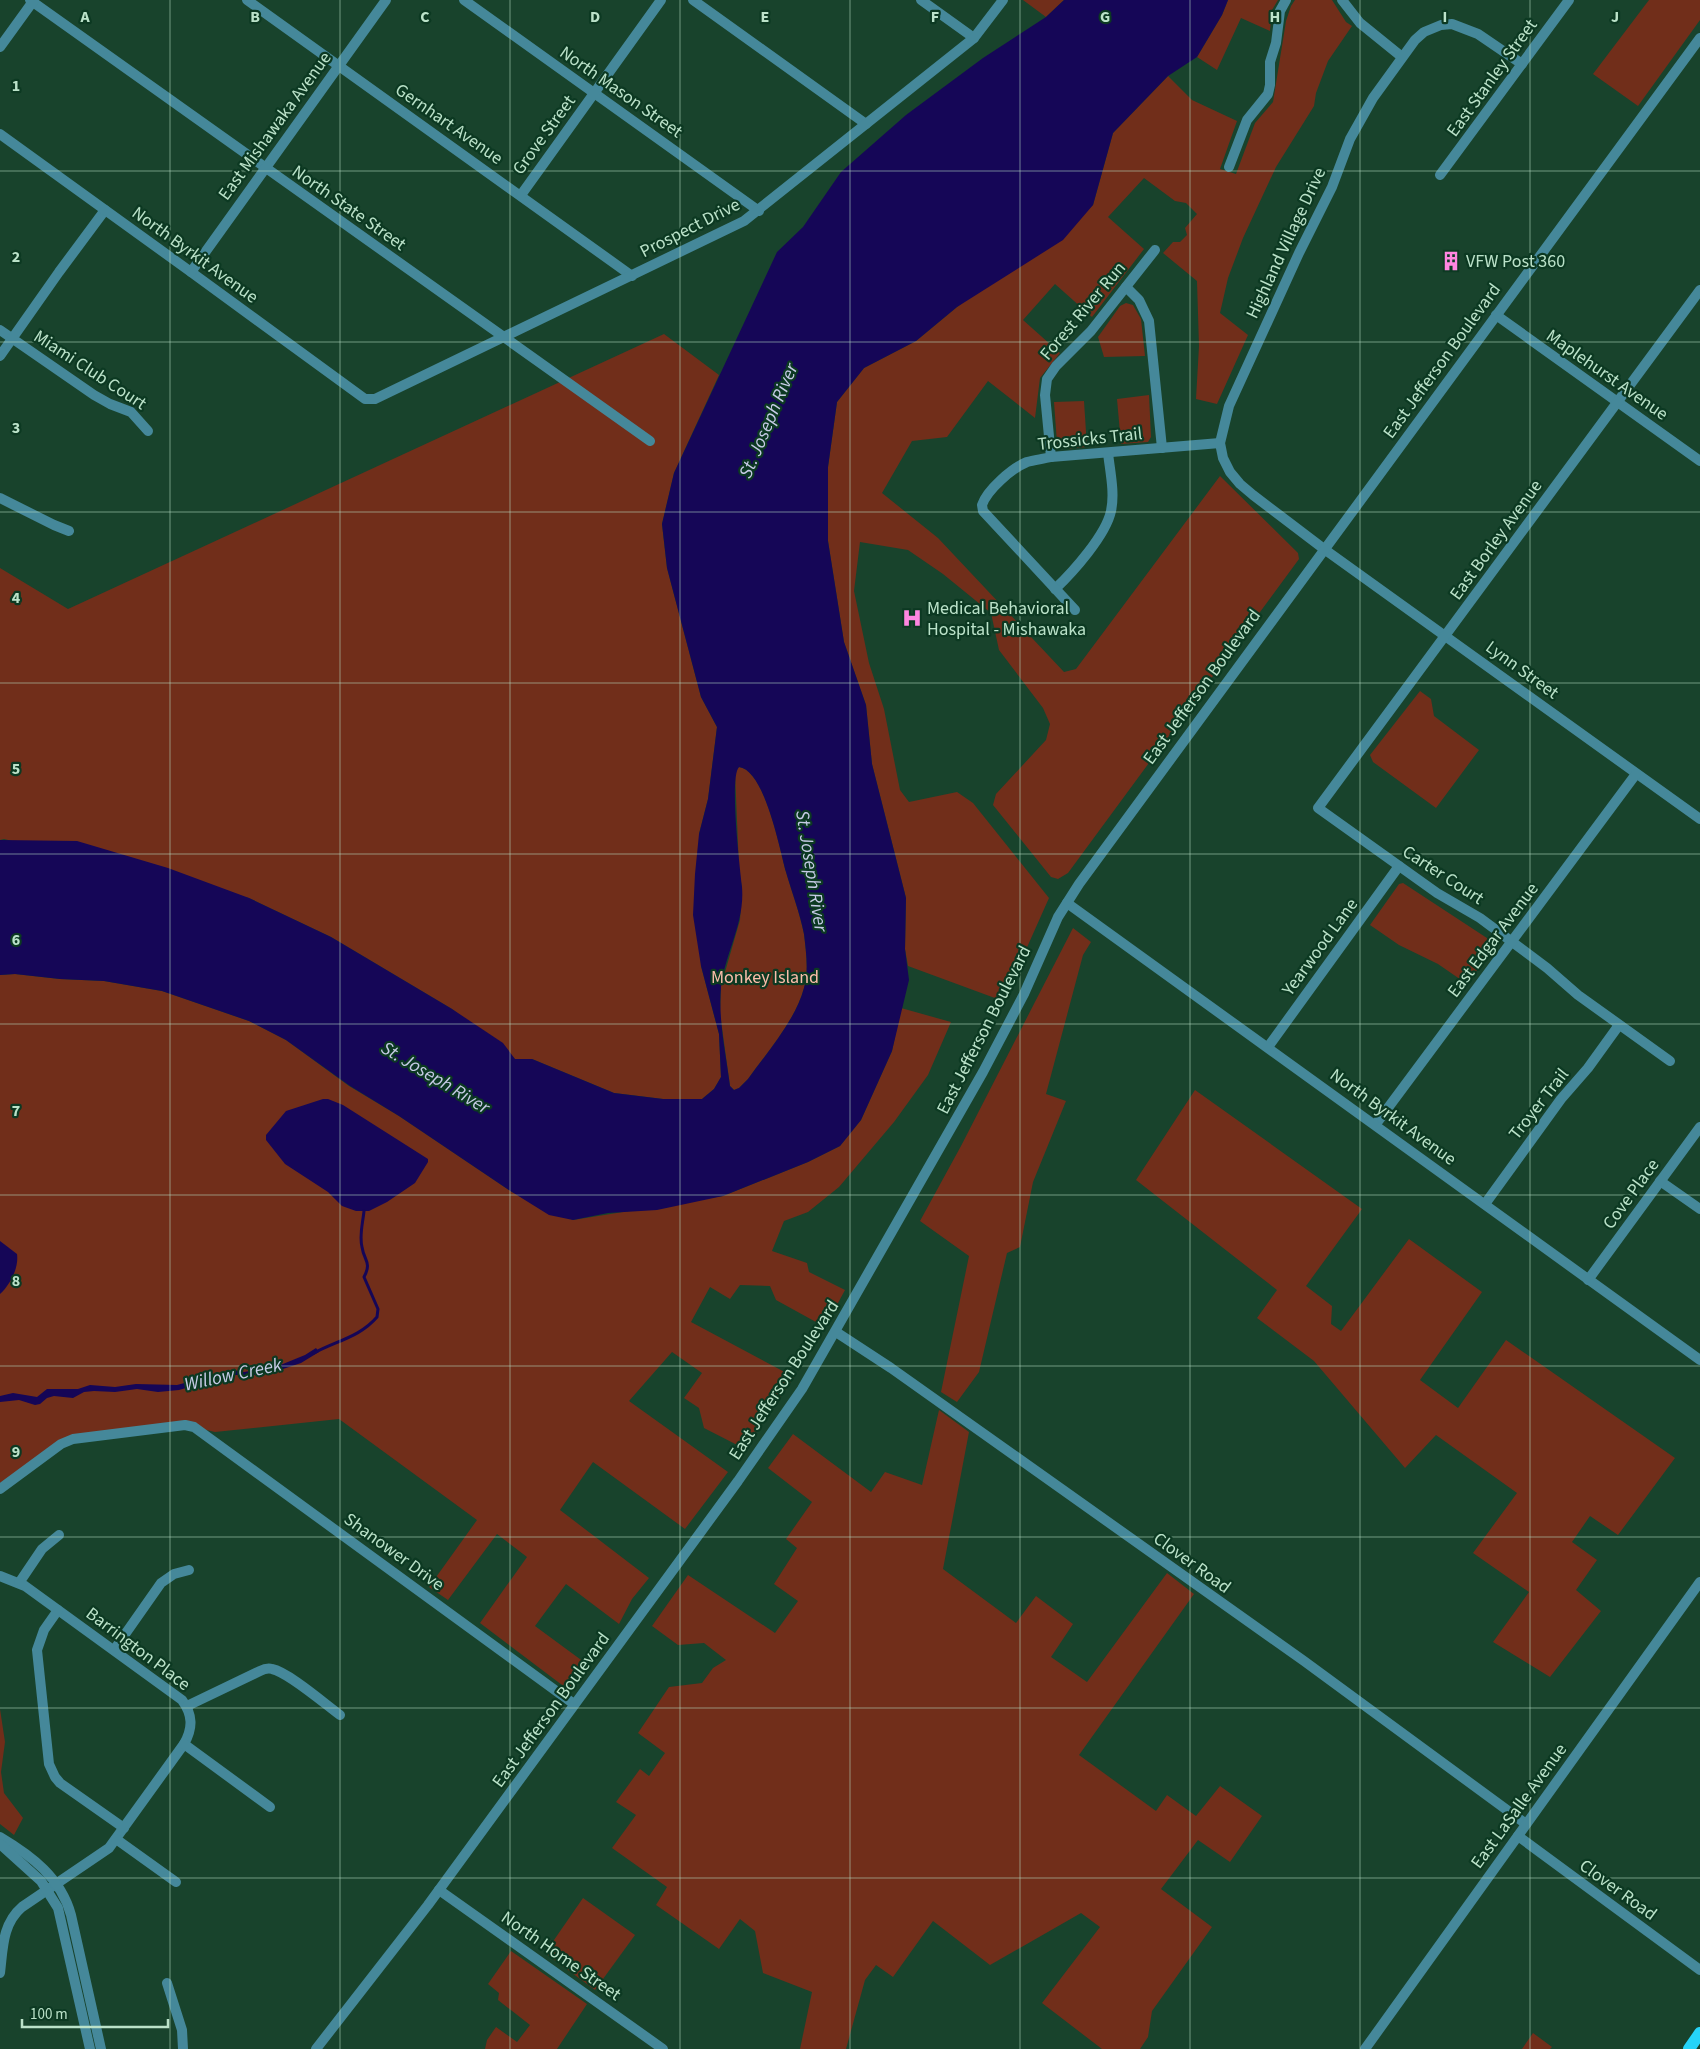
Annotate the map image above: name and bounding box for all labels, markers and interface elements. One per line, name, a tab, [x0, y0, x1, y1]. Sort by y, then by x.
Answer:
text: A	[79, 6, 90, 28]
text: B	[250, 6, 260, 28]
text: C	[420, 6, 430, 28]
text: D	[590, 6, 600, 28]
text: E	[761, 6, 769, 28]
text: F	[931, 6, 939, 28]
text: G	[1100, 6, 1110, 28]
text: H	[1270, 6, 1280, 28]
text: I	[1443, 6, 1447, 28]
text: J	[1611, 6, 1619, 28]
street label: East Stanley Street	[1441, 14, 1543, 142]
street label: North Mason Street	[554, 40, 688, 144]
street label: East Mishawaka Avenue	[213, 47, 337, 205]
text: 1	[12, 75, 20, 97]
street label: Gernhart Avenue	[390, 78, 508, 171]
street label: Grove Street	[507, 90, 581, 180]
street label: North State Street	[287, 159, 411, 257]
street label: Highland Village Drive	[1240, 163, 1332, 323]
street label: Prospect Drive	[636, 192, 744, 264]
street label: North Byrkit Avenue	[127, 201, 263, 309]
text: 2	[12, 246, 20, 268]
place label: VFW Post 360	[1466, 249, 1565, 274]
building icon: VFW Post 360	[1440, 250, 1462, 272]
street label: Forest River Run	[1034, 256, 1132, 366]
street label: East Jefferson Boulevard	[1377, 278, 1507, 444]
street label: Miami Club Court	[29, 324, 151, 416]
street label: Maplehurst Avenue	[1541, 324, 1673, 427]
water label: St. Joseph River	[733, 358, 806, 483]
text: 3	[12, 417, 20, 439]
street label: Trossicks Trail	[1036, 421, 1144, 457]
street label: East Borley Avenue	[1444, 475, 1548, 605]
text: 4	[12, 587, 21, 609]
place label: Medical Behavioral Hospital - Mishawaka	[927, 596, 1086, 642]
street label: East Jefferson Boulevard	[1137, 604, 1267, 770]
hospital icon: Medical Behavioral Hospital - Mishawaka	[901, 607, 923, 629]
street label: Lynn Street	[1480, 635, 1564, 705]
text: 5	[12, 758, 20, 780]
water label: St. Joseph River	[788, 808, 834, 935]
street label: Carter Court	[1397, 839, 1489, 911]
street label: East Edgar Avenue	[1442, 877, 1545, 1003]
street label: Yearwood Lane	[1276, 893, 1364, 1002]
text: 6	[12, 929, 20, 951]
street label: East Jefferson Boulevard	[931, 941, 1037, 1119]
park label: Monkey Island	[711, 965, 819, 990]
water label: St. Joseph River	[375, 1035, 496, 1122]
street label: North Byrkit Avenue	[1325, 1063, 1461, 1171]
street label: Troyer Trail	[1503, 1063, 1575, 1145]
text: 7	[12, 1100, 20, 1122]
street label: Cove Place	[1597, 1154, 1665, 1234]
text: 8	[12, 1270, 20, 1292]
street label: East Jefferson Boulevard	[723, 1295, 845, 1465]
water label: Willow Creek	[182, 1351, 285, 1399]
text: 9	[12, 1441, 20, 1463]
street label: Shanower Drive	[339, 1507, 449, 1597]
street label: Clover Road	[1148, 1526, 1236, 1600]
street label: Barrington Place	[81, 1601, 196, 1697]
street label: East Jefferson Boulevard	[486, 1627, 616, 1793]
street label: East LaSalle Avenue	[1465, 1738, 1573, 1874]
street label: Clover Road	[1574, 1853, 1662, 1927]
street label: North Home Street	[496, 1905, 626, 2007]
scale bar	[22, 1996, 169, 2028]
text: 100 m	[30, 2004, 68, 2025]

